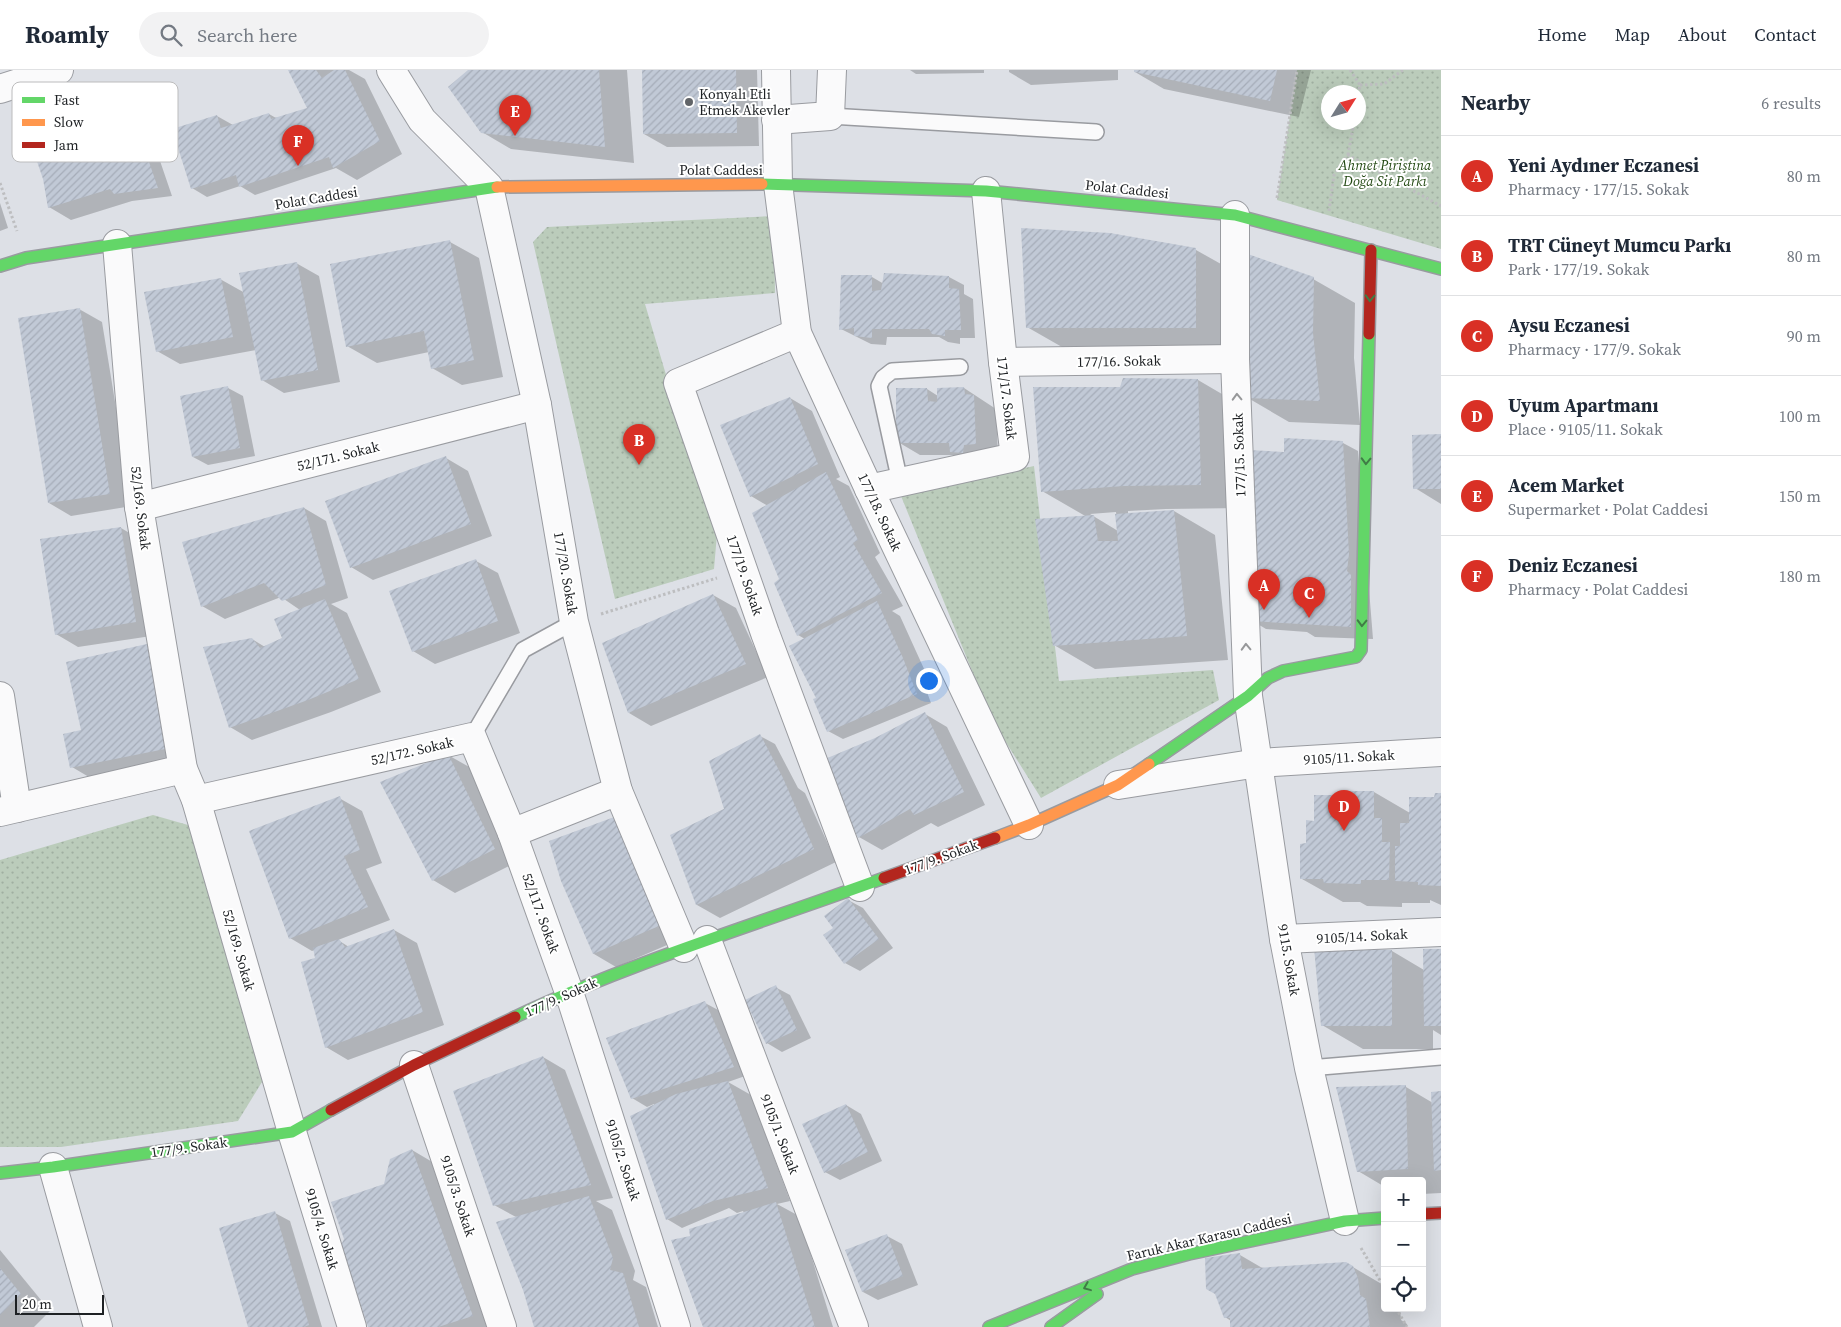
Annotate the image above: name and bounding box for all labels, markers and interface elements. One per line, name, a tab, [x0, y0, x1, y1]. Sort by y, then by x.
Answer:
search box	[139, 12, 489, 57]
text: Roamly	[25, 18, 109, 51]
icon: search	[157, 21, 185, 49]
text: Search here	[197, 22, 297, 48]
text: Home	[1538, 22, 1587, 47]
text: Map	[1615, 22, 1650, 47]
text: About	[1678, 22, 1726, 47]
text: Contact	[1754, 22, 1816, 47]
legend	[12, 82, 178, 162]
place label: Konyalı Etli Etmek Akevler	[699, 84, 790, 120]
north arrow	[1321, 85, 1366, 130]
text: Nearby	[1461, 88, 1531, 117]
text: Fast	[54, 90, 80, 110]
text: 6 results	[1761, 92, 1821, 114]
pin: E	[499, 95, 531, 136]
marker: Konyalı Etli Etmek Akevler	[683, 96, 695, 108]
text: Slow	[54, 112, 84, 132]
pin: F	[282, 125, 314, 166]
text: Jam	[53, 135, 79, 155]
text: Yeni Aydıner Eczanesi	[1508, 152, 1699, 178]
park label: Ahmet Piriştina Doğa Sit Parkı	[1338, 155, 1432, 191]
street label: Polat Caddesi	[679, 160, 763, 180]
text: A	[1472, 165, 1482, 187]
text: 80 m	[1787, 165, 1821, 187]
street label: Polat Caddesi	[1084, 175, 1170, 203]
text: Pharmacy · 177/15. Sokak	[1508, 178, 1689, 200]
street label: Polat Caddesi	[273, 182, 359, 214]
text: TRT Cüneyt Mumcu Parkı	[1508, 232, 1731, 258]
text: B	[1472, 245, 1482, 267]
text: 80 m	[1787, 245, 1821, 267]
text: Park · 177/19. Sokak	[1508, 258, 1649, 280]
one-way arrow	[1365, 295, 1375, 303]
text: Aysu Eczanesi	[1508, 312, 1630, 338]
text: C	[1472, 325, 1482, 347]
text: 90 m	[1787, 325, 1821, 347]
text: Pharmacy · 177/9. Sokak	[1508, 338, 1681, 360]
street label: 177/16. Sokak	[1077, 350, 1162, 372]
street label: 171/17. Sokak	[992, 355, 1022, 441]
text: Uyum Apartmanı	[1508, 392, 1658, 418]
one-way arrow	[1231, 393, 1242, 401]
text: D	[1471, 405, 1483, 427]
text: 100 m	[1779, 405, 1821, 427]
street label: 177/15. Sokak	[1228, 412, 1250, 497]
text: Place · 9105/11. Sokak	[1508, 418, 1663, 440]
pin: B	[623, 424, 655, 465]
street label: 52/171. Sokak	[295, 436, 382, 476]
one-way arrow	[1361, 458, 1371, 465]
street label: 52/169. Sokak	[126, 465, 156, 551]
street label: 177/18. Sokak	[853, 470, 907, 555]
text: Acem Market	[1508, 472, 1624, 498]
text: E	[1472, 485, 1482, 507]
text: 150 m	[1779, 485, 1821, 507]
text: Supermarket · Polat Caddesi	[1508, 498, 1708, 520]
street label: 177/20. Sokak	[549, 530, 583, 617]
street label: 177/19. Sokak	[722, 532, 768, 618]
text: Deniz Eczanesi	[1508, 552, 1638, 578]
text: F	[1472, 565, 1482, 587]
text: 180 m	[1779, 565, 1821, 587]
pin: A	[1248, 569, 1280, 610]
pin: C	[1293, 577, 1325, 618]
text: Pharmacy · Polat Caddesi	[1508, 578, 1688, 600]
one-way arrow	[1356, 619, 1367, 627]
one-way arrow	[1241, 643, 1252, 651]
your location	[916, 668, 942, 694]
street label: 52/172. Sokak	[369, 732, 456, 770]
street label: 9105/11. Sokak	[1303, 745, 1395, 769]
pin: D	[1328, 790, 1360, 831]
street label: 177/9. Sokak	[901, 834, 981, 880]
street label: 52/117. Sokak	[517, 870, 565, 956]
street label: 52/169. Sokak	[218, 907, 260, 994]
street label: 9115. Sokak	[1273, 923, 1305, 998]
street label: 9105/14. Sokak	[1316, 924, 1408, 948]
street label: 177/9. Sokak	[522, 972, 601, 1022]
street label: 9105/1. Sokak	[756, 1091, 805, 1177]
street label: 9105/2. Sokak	[600, 1117, 646, 1203]
street label: 177/9. Sokak	[149, 1132, 229, 1162]
street label: 9105/3. Sokak	[435, 1153, 481, 1239]
map controls	[1381, 1177, 1426, 1312]
button: +	[1381, 1177, 1426, 1222]
street label: 9105/4. Sokak	[300, 1186, 344, 1273]
street label: Faruk Akar Karasu Caddesi	[1125, 1208, 1293, 1266]
button: −	[1381, 1222, 1426, 1267]
button: locate	[1381, 1267, 1426, 1312]
one-way arrow	[1083, 1281, 1092, 1291]
scale bar	[15, 1292, 104, 1315]
text: 20 m	[22, 1294, 52, 1314]

